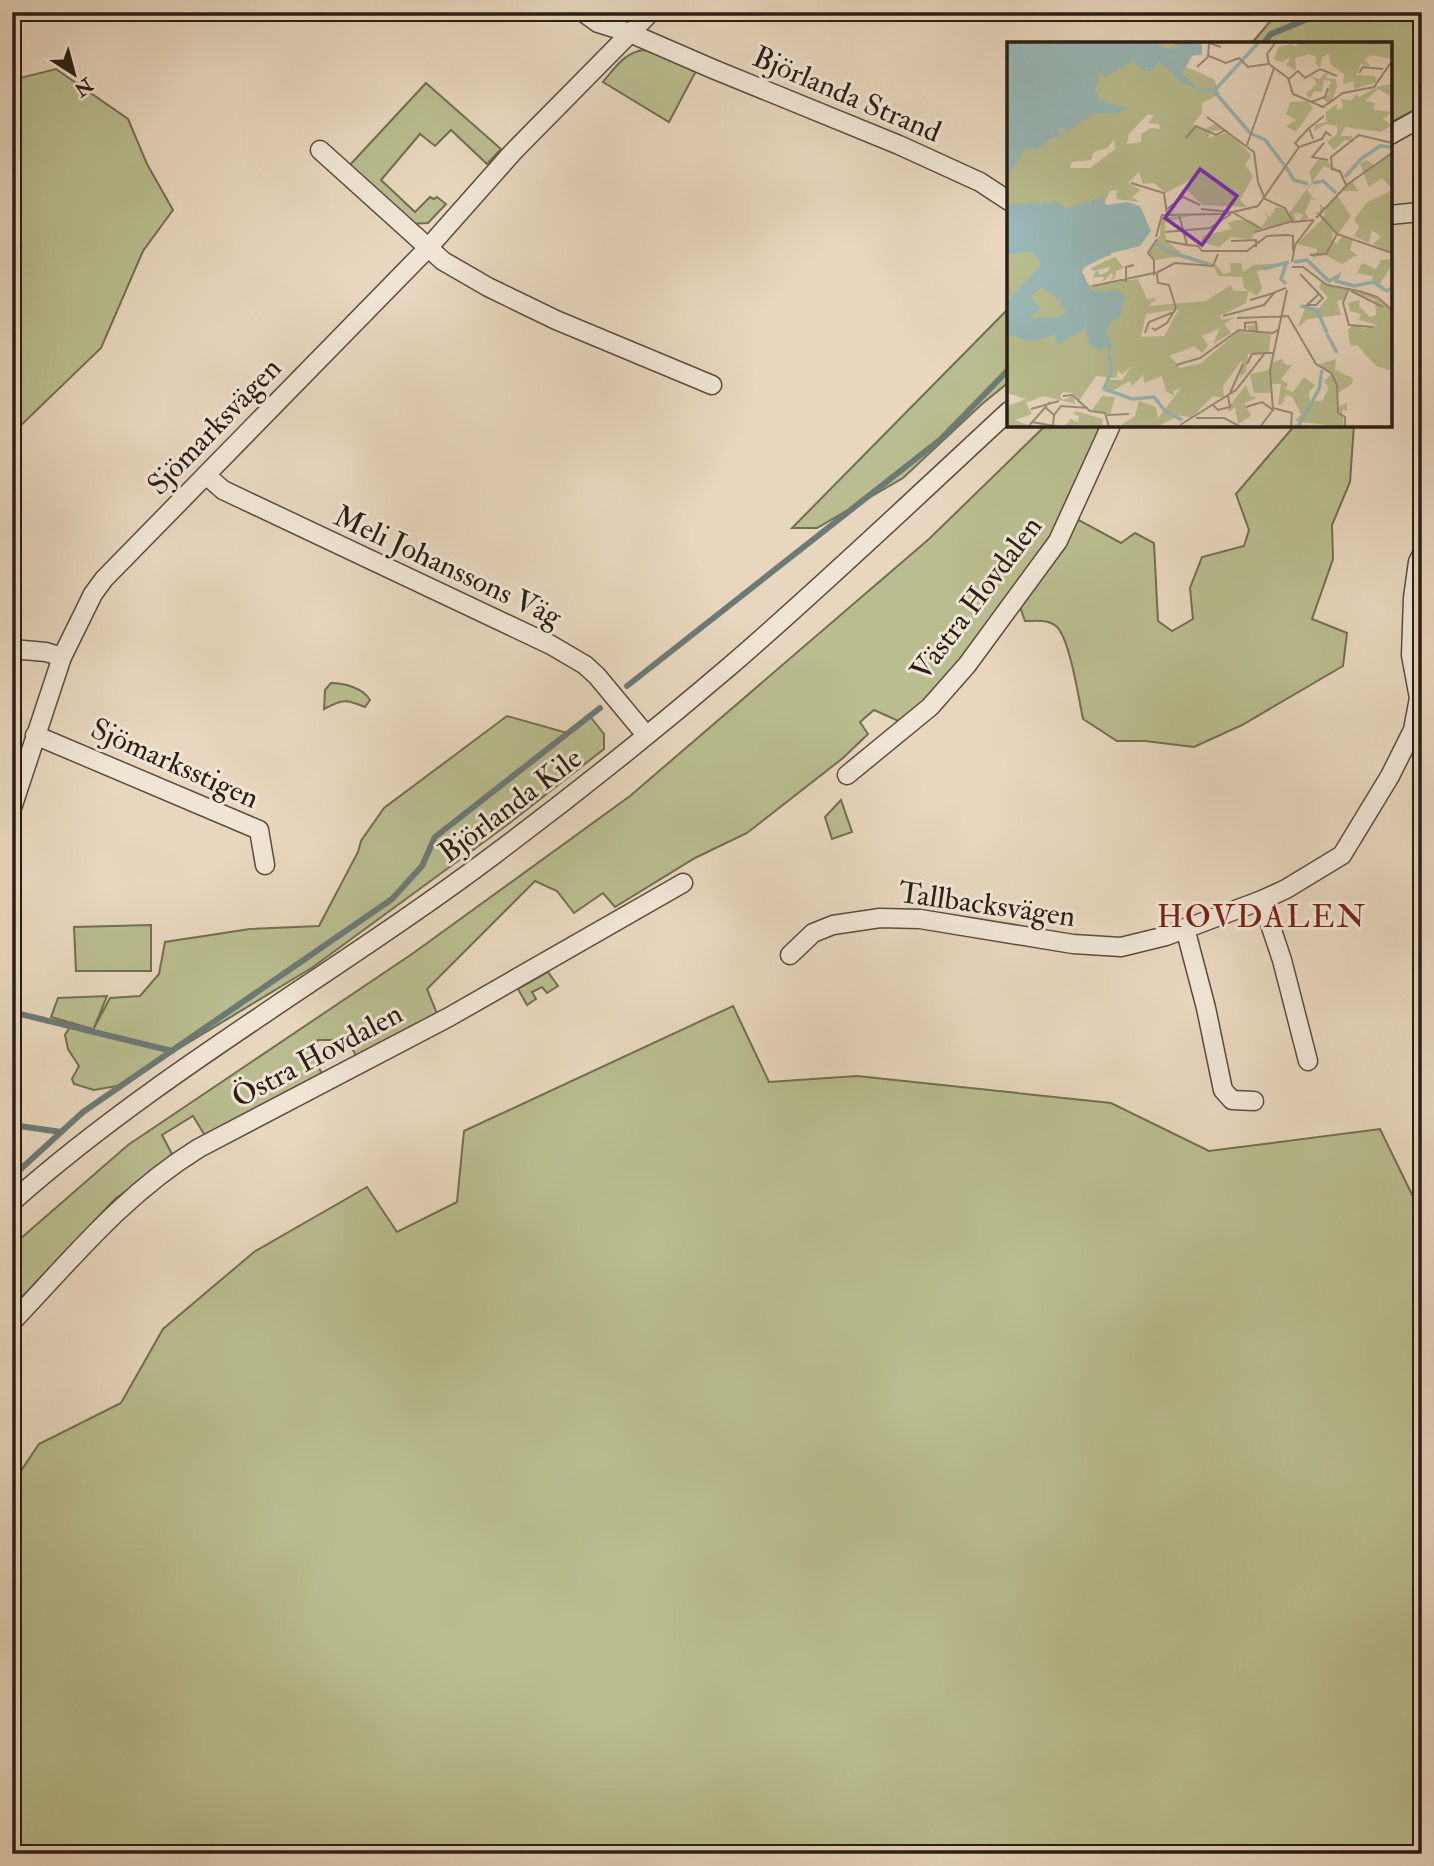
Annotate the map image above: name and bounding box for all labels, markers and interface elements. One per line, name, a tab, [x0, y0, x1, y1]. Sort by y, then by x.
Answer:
north arrow	[38, 38, 108, 108]
street label: Björlanda Strand	[747, 38, 947, 151]
inset map	[1007, 42, 1392, 427]
text: N	[69, 72, 98, 102]
street label: Sjömarksvägen	[140, 350, 289, 503]
street label: Meli Johanssons Väg	[328, 497, 569, 636]
street label: Västra Hovdalen	[903, 509, 1050, 688]
street label: Sjömarksstigen	[85, 710, 265, 817]
street label: Björlanda Kile	[431, 740, 589, 871]
street label: Tallbacksvägen	[896, 874, 1078, 935]
district label: HOVDALEN	[1157, 897, 1367, 937]
street label: Östra Hovdalen	[226, 995, 409, 1116]

